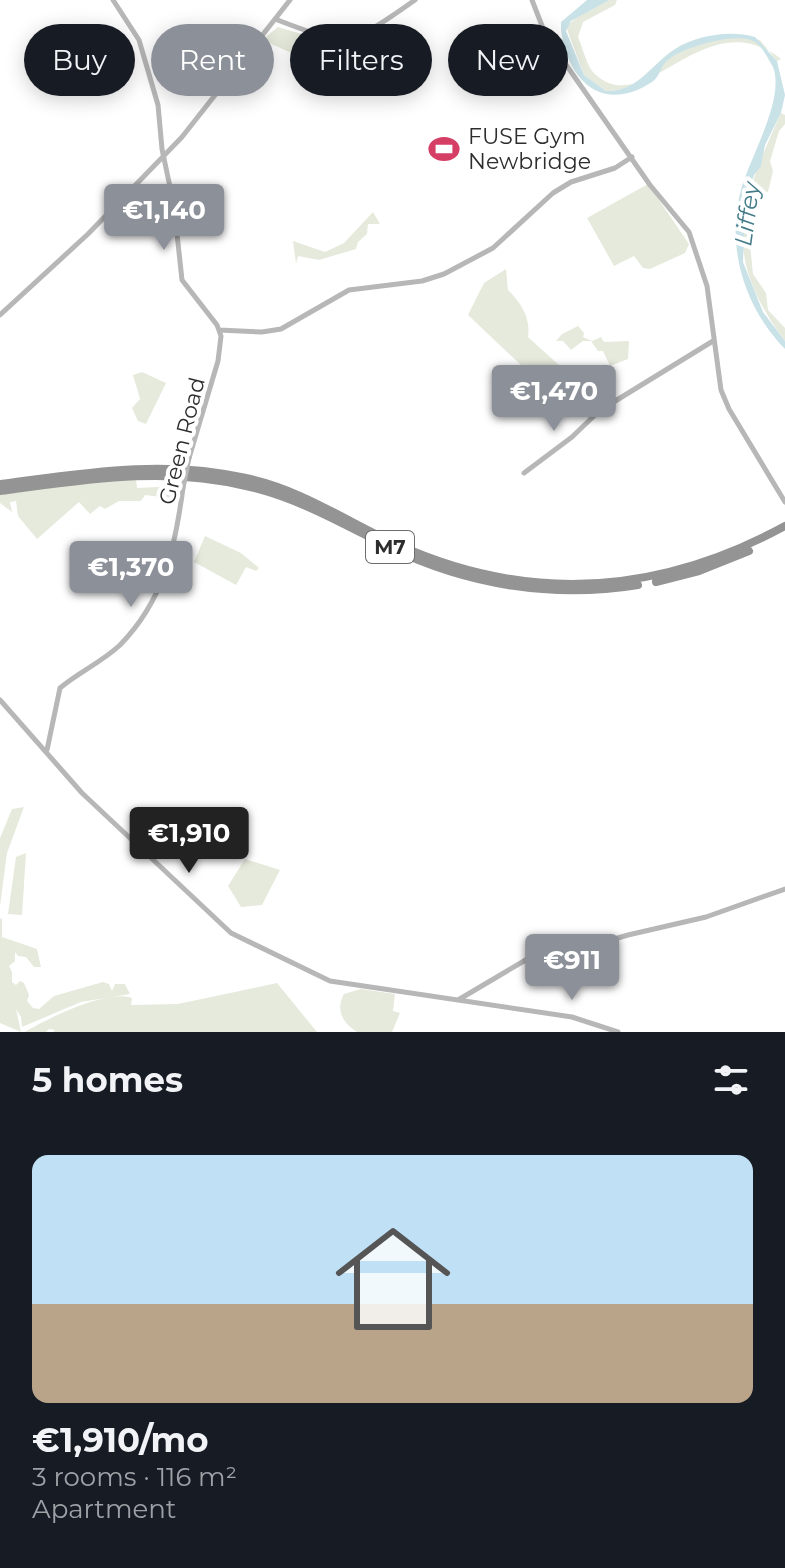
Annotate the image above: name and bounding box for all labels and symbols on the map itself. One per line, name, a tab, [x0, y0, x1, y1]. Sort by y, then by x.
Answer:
place label: FUSE Gym Newbridge	[468, 123, 591, 175]
sports icon: FUSE Gym Newbridge	[427, 132, 461, 166]
water label: Liffey	[728, 178, 766, 248]
pin: €1,140	[99, 184, 229, 252]
pin: €1,470	[489, 365, 619, 433]
street label: Green Road	[153, 375, 211, 507]
road number: M7	[366, 531, 414, 563]
pin: €1,370	[66, 541, 196, 609]
pin: €1,910	[124, 807, 254, 875]
pin: €911	[525, 934, 619, 1002]

